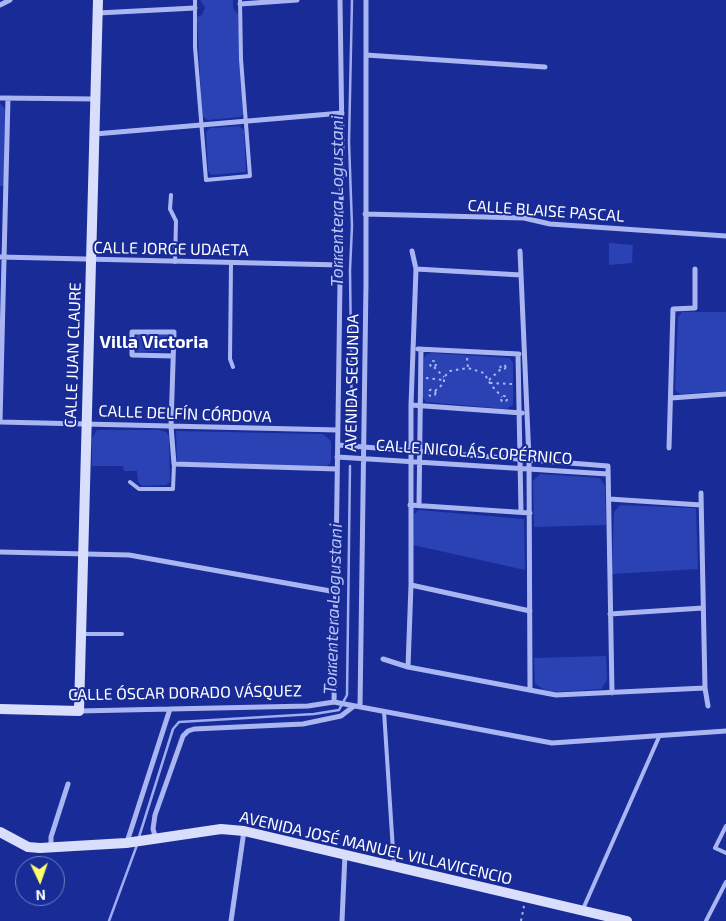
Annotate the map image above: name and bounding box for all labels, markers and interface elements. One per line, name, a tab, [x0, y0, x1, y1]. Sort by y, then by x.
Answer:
water label: Torrentera Logustani	[326, 115, 348, 287]
street label: CALLE BLAISE PASCAL	[467, 196, 625, 226]
street label: CALLE JORGE UDAETA	[93, 238, 249, 260]
street label: CALLE JUAN CLAURE	[61, 282, 85, 428]
street label: AVENIDA SEGUNDA	[341, 314, 363, 452]
district label: Villa Victoria	[99, 331, 209, 353]
street label: CALLE DELFÍN CÓRDOVA	[98, 401, 272, 427]
street label: CALLE NICOLÁS COPÉRNICO	[375, 436, 573, 468]
water label: Torrentera Logustani	[319, 523, 347, 695]
street label: CALLE ÓSCAR DORADO VÁSQUEZ	[68, 681, 302, 705]
street label: AVENIDA JOSÉ MANUEL VILLAVICENCIO	[238, 807, 514, 889]
north arrow	[15, 856, 65, 906]
text: N	[35, 887, 46, 904]

